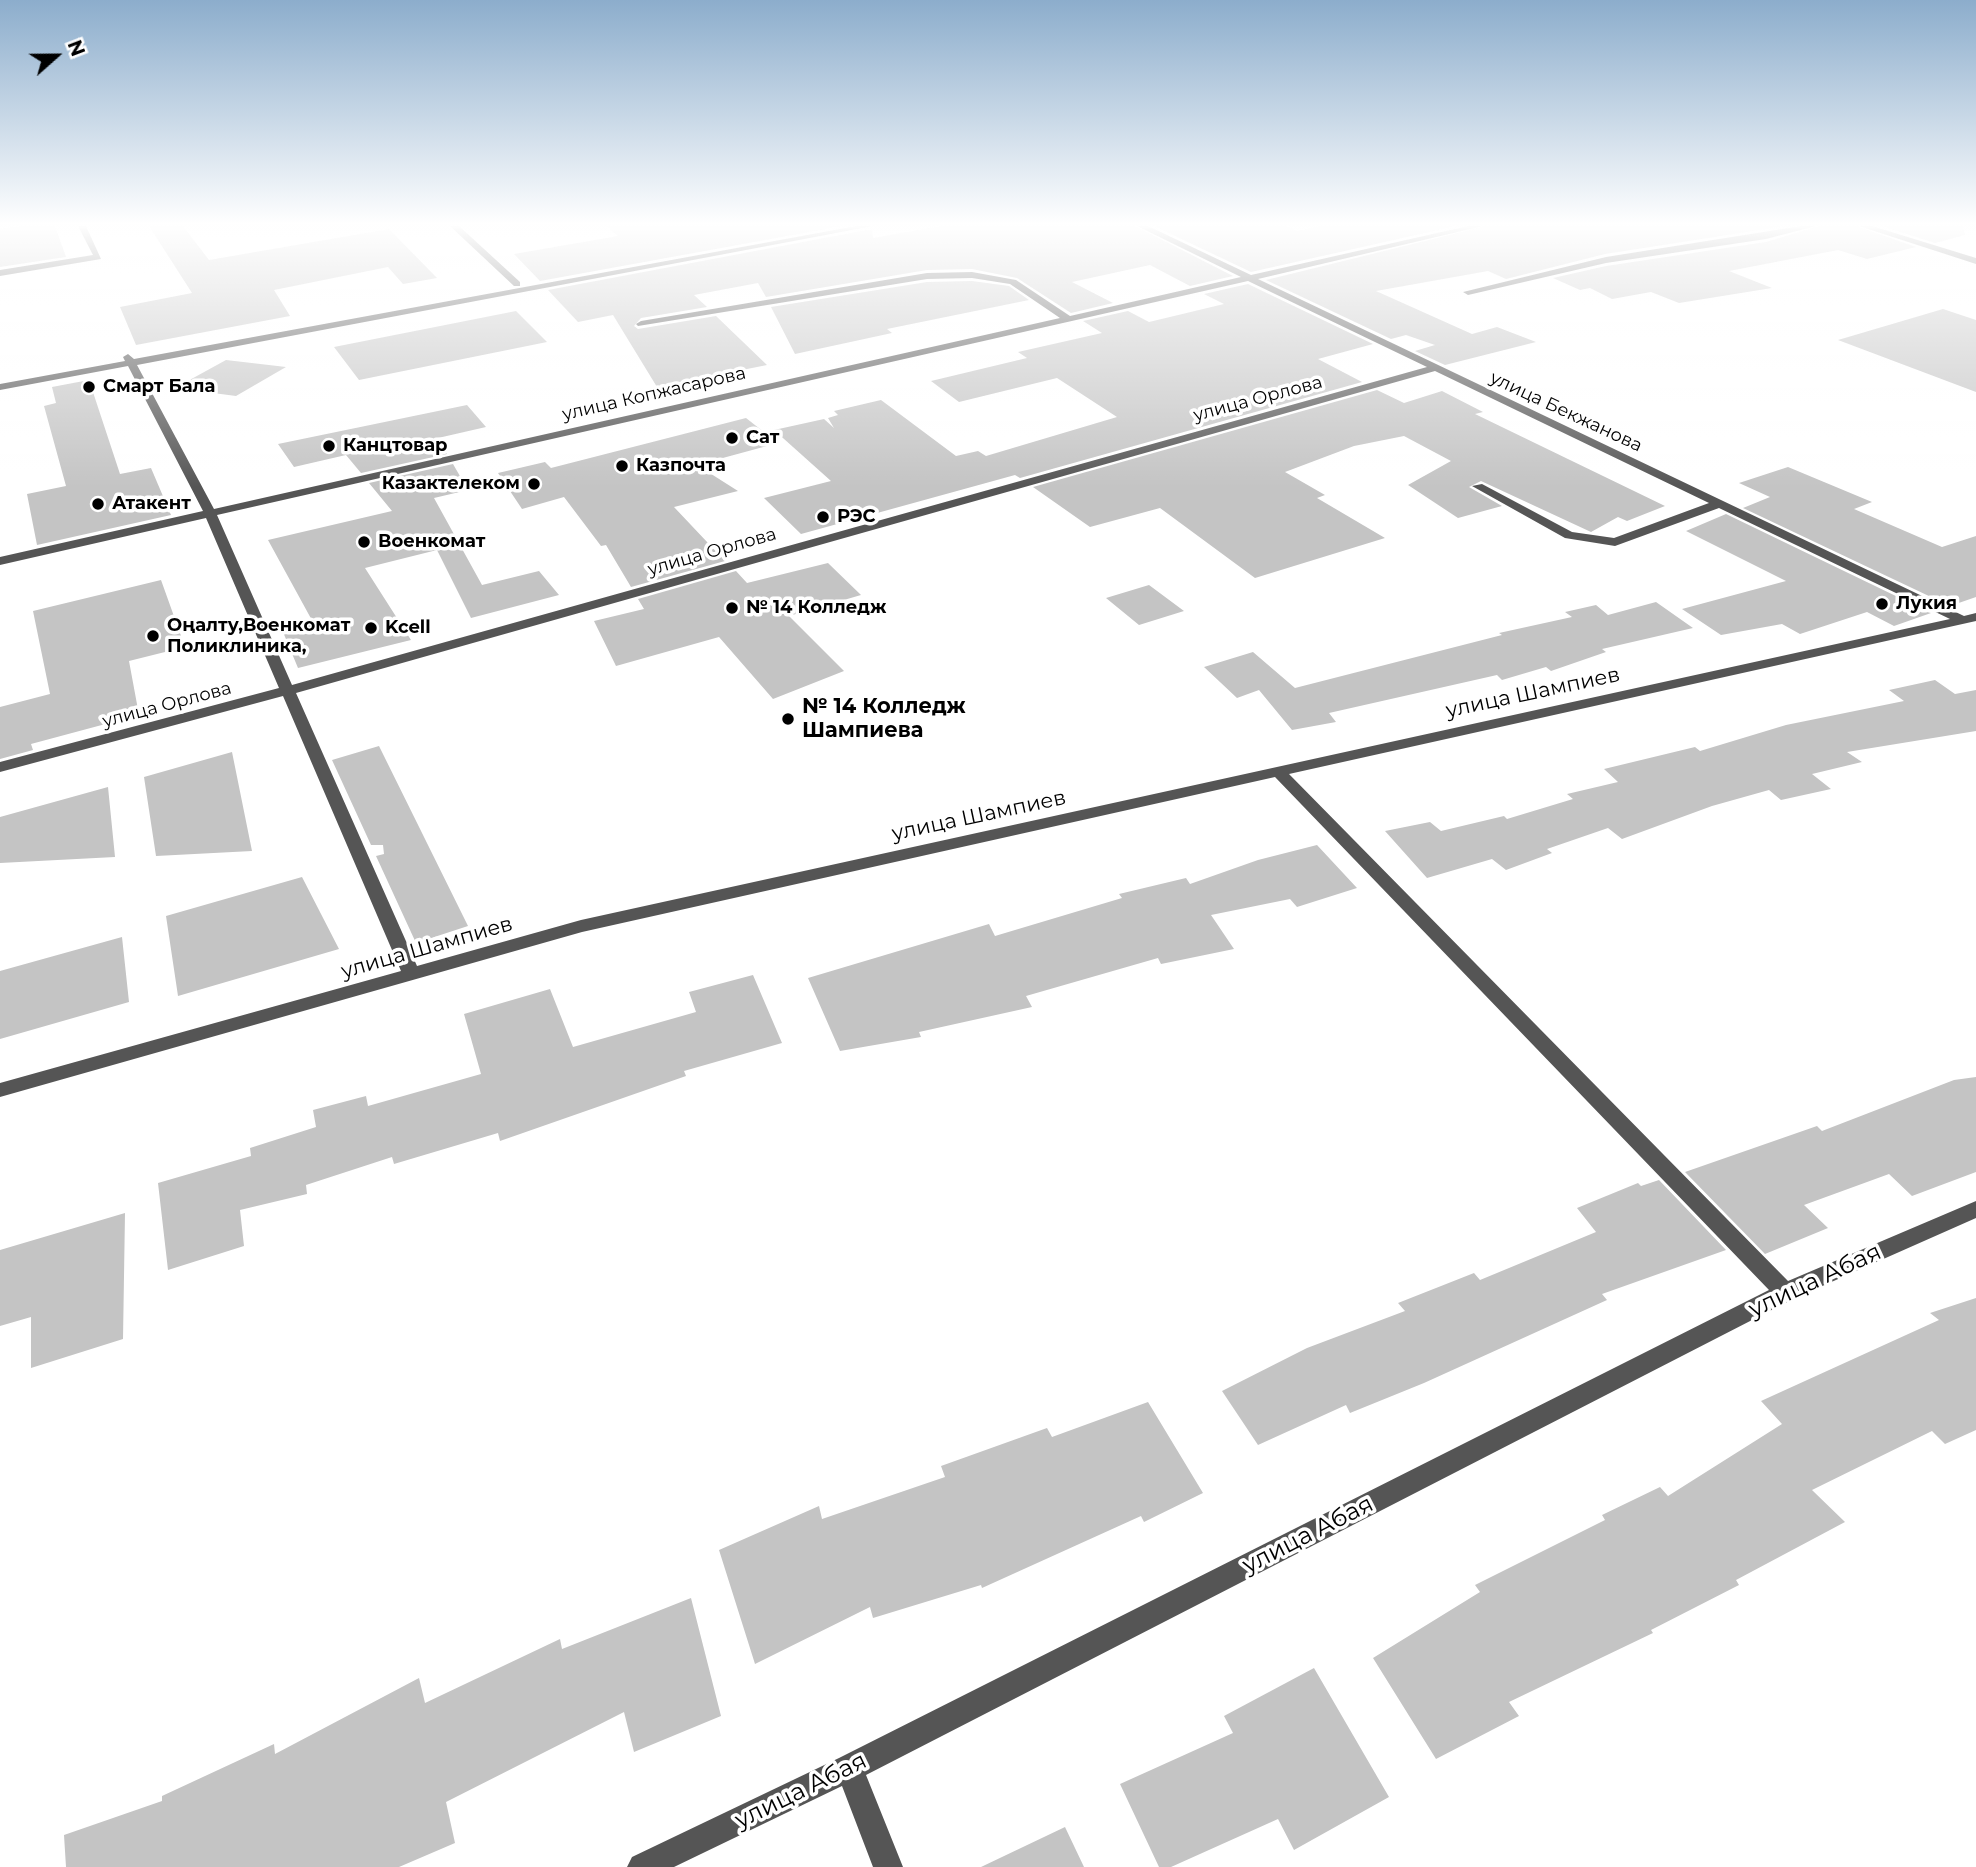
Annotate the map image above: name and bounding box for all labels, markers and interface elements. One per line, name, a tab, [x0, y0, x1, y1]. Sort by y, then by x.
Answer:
north arrow	[21, 21, 91, 91]
text: N	[63, 37, 90, 60]
street label: улица Копжасарова	[560, 362, 748, 426]
street label: улица Бекжанова	[1486, 367, 1646, 457]
street label: улица Орлова	[1191, 371, 1325, 427]
place label: Смарт Бала	[103, 376, 215, 398]
marker: Смарт Бала	[81, 379, 97, 395]
place label: Сат	[746, 427, 780, 449]
marker: Сат	[724, 430, 740, 446]
place label: Канцтовар	[343, 435, 448, 457]
marker: Канцтовар	[321, 438, 337, 454]
place label: Казпочта	[636, 455, 726, 477]
marker: Казпочта	[614, 458, 630, 474]
place label: Казактелеком	[382, 473, 520, 495]
marker: Казактелеком	[526, 476, 542, 492]
place label: Атакент	[112, 493, 191, 515]
marker: Атакент	[90, 496, 106, 512]
place label: РЭС	[837, 506, 876, 528]
marker: РЭС	[815, 509, 831, 525]
street label: улица Орлова	[645, 523, 779, 581]
place label: Военкомат	[378, 531, 485, 553]
marker: Военкомат	[356, 534, 372, 550]
place label: Лукия	[1896, 593, 1957, 615]
marker: Лукия	[1874, 596, 1890, 612]
place label: № 14 Колледж	[746, 597, 886, 619]
marker: № 14 Колледж	[724, 600, 740, 616]
place label: Оңалту,Военкомат Поликлиника,	[167, 615, 350, 658]
place label: Kcell	[385, 617, 431, 639]
marker: Kcell	[363, 620, 379, 636]
marker: Оңалту,Военкомат Поликлиника,	[145, 628, 161, 644]
street label: улица Шампиев	[1444, 662, 1622, 724]
street label: улица Орлова	[100, 677, 234, 733]
place label: № 14 Колледж Шампиева	[802, 694, 966, 744]
marker: № 14 Колледж Шампиева	[780, 711, 796, 727]
street label: улица Шампиев	[890, 785, 1068, 847]
street label: улица Шампиев	[338, 911, 516, 985]
street label: улица Абая	[1744, 1238, 1886, 1324]
street label: улица Абая	[1238, 1490, 1378, 1580]
street label: улица Абая	[730, 1747, 872, 1835]

